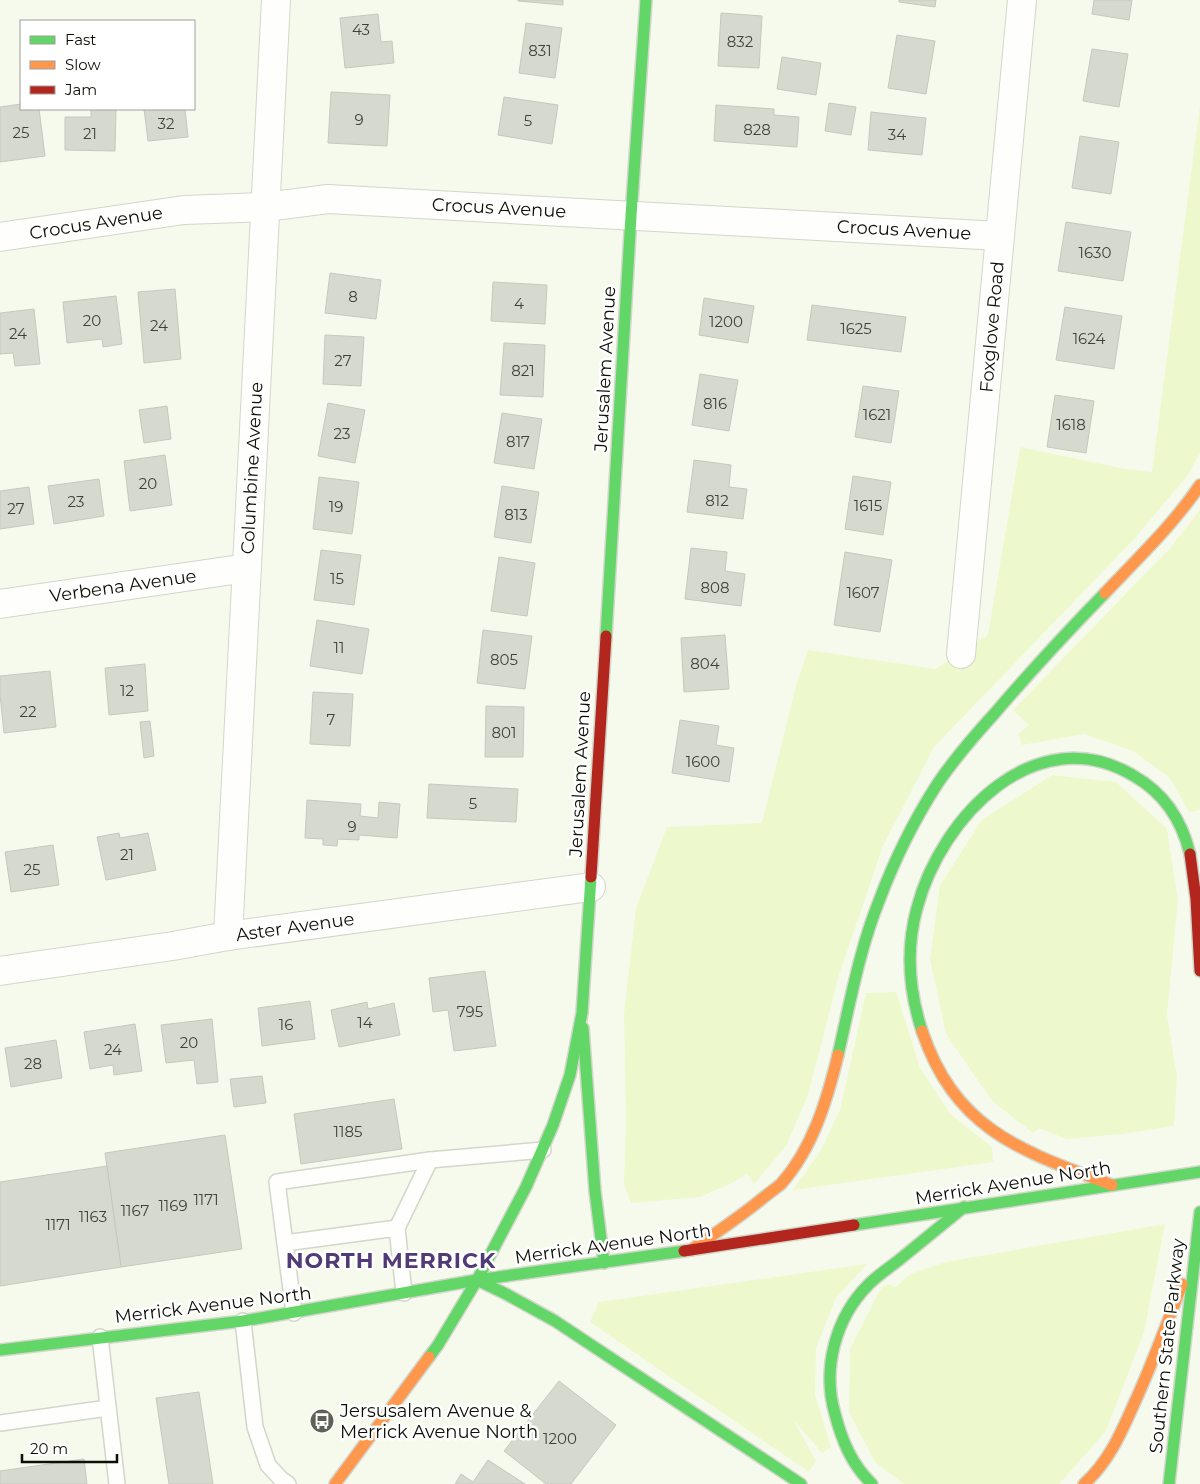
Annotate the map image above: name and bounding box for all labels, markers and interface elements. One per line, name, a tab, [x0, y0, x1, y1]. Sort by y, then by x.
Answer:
legend	[20, 20, 195, 110]
house number: 43	[352, 20, 370, 39]
text: Fast	[65, 30, 96, 49]
house number: 832	[727, 32, 753, 51]
house number: 831	[528, 41, 552, 60]
text: Slow	[65, 55, 101, 74]
text: Jam	[64, 80, 97, 99]
house number: 9	[354, 110, 364, 129]
house number: 5	[524, 111, 532, 130]
house number: 32	[158, 114, 174, 133]
house number: 828	[743, 120, 771, 139]
house number: 25	[12, 123, 30, 142]
house number: 21	[83, 124, 97, 143]
house number: 34	[888, 125, 906, 144]
street label: Crocus Avenue	[431, 193, 567, 223]
street label: Crocus Avenue	[28, 202, 164, 244]
street label: Crocus Avenue	[836, 215, 972, 245]
house number: 1630	[1079, 243, 1112, 262]
street label: Foxglove Road	[975, 260, 1009, 394]
street label: Jerusalem Avenue	[590, 285, 620, 453]
house number: 8	[348, 287, 358, 306]
house number: 4	[514, 294, 524, 313]
house number: 20	[83, 311, 101, 330]
house number: 1200	[709, 312, 743, 331]
house number: 24	[150, 316, 168, 335]
house number: 1625	[840, 319, 872, 338]
house number: 24	[9, 324, 27, 343]
house number: 1624	[1073, 329, 1105, 348]
house number: 27	[334, 351, 352, 370]
house number: 821	[511, 361, 535, 380]
street label: Columbine Avenue	[237, 381, 268, 555]
house number: 816	[703, 394, 727, 413]
house number: 1621	[863, 405, 891, 424]
house number: 1618	[1056, 415, 1086, 434]
house number: 23	[334, 424, 350, 443]
house number: 817	[506, 432, 530, 451]
house number: 20	[139, 474, 157, 493]
house number: 812	[705, 491, 729, 510]
house number: 23	[68, 492, 84, 511]
house number: 1615	[854, 496, 882, 515]
house number: 19	[329, 497, 343, 516]
house number: 27	[7, 499, 25, 518]
house number: 813	[504, 505, 528, 524]
street label: Verbena Avenue	[48, 565, 198, 607]
house number: 15	[330, 569, 344, 588]
house number: 808	[700, 578, 730, 597]
house number: 1607	[846, 583, 880, 602]
house number: 11	[334, 638, 344, 657]
house number: 805	[490, 650, 518, 669]
house number: 804	[690, 654, 720, 673]
house number: 12	[120, 681, 134, 700]
street label: Jerusalem Avenue	[565, 690, 595, 858]
house number: 22	[19, 702, 37, 721]
house number: 7	[327, 710, 336, 729]
house number: 801	[492, 723, 516, 742]
house number: 1600	[686, 752, 720, 771]
house number: 5	[469, 794, 477, 813]
house number: 9	[347, 817, 357, 836]
house number: 21	[120, 845, 134, 864]
house number: 25	[23, 860, 41, 879]
street label: Aster Avenue	[234, 908, 356, 946]
house number: 795	[457, 1002, 483, 1021]
house number: 14	[357, 1013, 373, 1032]
house number: 16	[279, 1015, 293, 1034]
house number: 20	[180, 1033, 198, 1052]
house number: 24	[104, 1040, 122, 1059]
house number: 28	[24, 1054, 42, 1073]
house number: 1185	[334, 1122, 362, 1141]
street label: Merrick Avenue North	[913, 1157, 1113, 1209]
house number: 1171	[193, 1190, 219, 1209]
house number: 1169	[158, 1196, 188, 1215]
house number: 1167	[121, 1201, 150, 1220]
house number: 1163	[79, 1207, 107, 1226]
house number: 1171	[45, 1215, 71, 1234]
street label: Merrick Avenue North	[513, 1219, 713, 1269]
street label: Southern State Parkway	[1145, 1237, 1189, 1455]
district label: NORTH MERRICK	[286, 1247, 496, 1274]
street label: Merrick Avenue North	[113, 1282, 313, 1328]
place label: Jersusalem Avenue & Merrick Avenue North	[339, 1400, 538, 1443]
bus stop icon: Jersusalem Avenue & Merrick Avenue North	[309, 1408, 335, 1434]
house number: 1200	[543, 1429, 577, 1448]
scale bar	[22, 1432, 118, 1464]
text: 20 m	[30, 1439, 68, 1458]

